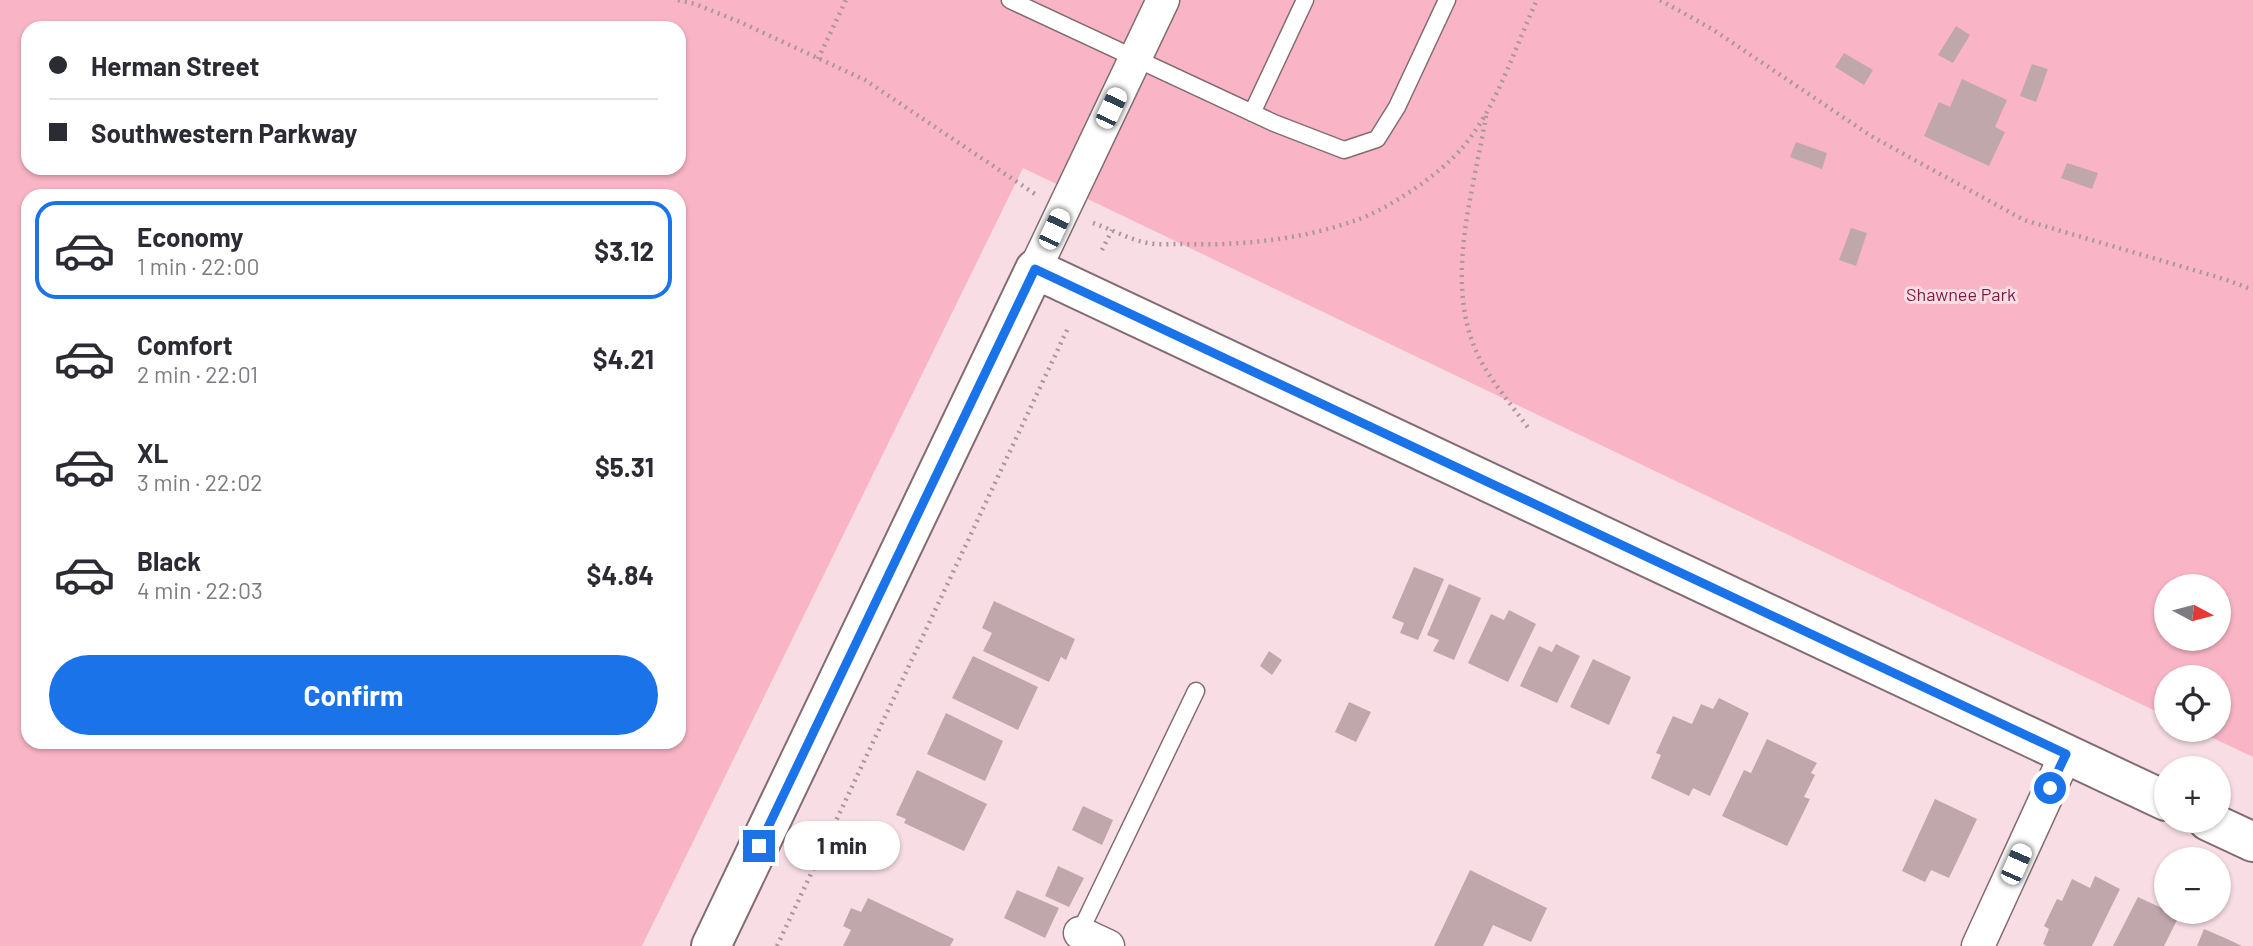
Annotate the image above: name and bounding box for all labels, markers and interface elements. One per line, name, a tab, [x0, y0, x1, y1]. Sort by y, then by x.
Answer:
text: Herman Street	[91, 50, 259, 81]
car	[1093, 85, 1130, 131]
text: Southwestern Parkway	[91, 117, 357, 148]
car	[1036, 206, 1073, 252]
icon: car	[53, 219, 116, 282]
text: Economy	[137, 221, 243, 252]
text: $3.12	[594, 235, 654, 266]
text: 1 min · 22:00	[137, 252, 259, 280]
park label: Shawnee Park	[1906, 283, 2016, 305]
icon: car	[53, 327, 116, 390]
text: Comfort	[137, 329, 233, 360]
text: $4.21	[593, 343, 654, 374]
text: 2 min · 22:01	[137, 360, 258, 388]
icon: car	[53, 435, 116, 498]
text: XL	[137, 437, 168, 468]
text: $5.31	[595, 451, 654, 482]
text: 3 min · 22:02	[137, 468, 263, 496]
icon: car	[53, 543, 116, 606]
text: Black	[137, 545, 201, 576]
text: $4.84	[587, 559, 654, 590]
north arrow	[2154, 574, 2231, 651]
map controls	[2154, 574, 2231, 924]
text: 4 min · 22:03	[137, 576, 263, 604]
button: Confirm	[49, 655, 658, 735]
button: locate	[2154, 665, 2231, 742]
button: +	[2154, 756, 2231, 833]
route start	[2034, 772, 2066, 804]
callout: 1 min	[784, 822, 899, 870]
route end	[743, 830, 775, 862]
text: 1 min	[817, 831, 867, 859]
car	[1998, 841, 2035, 887]
button: −	[2154, 847, 2231, 924]

